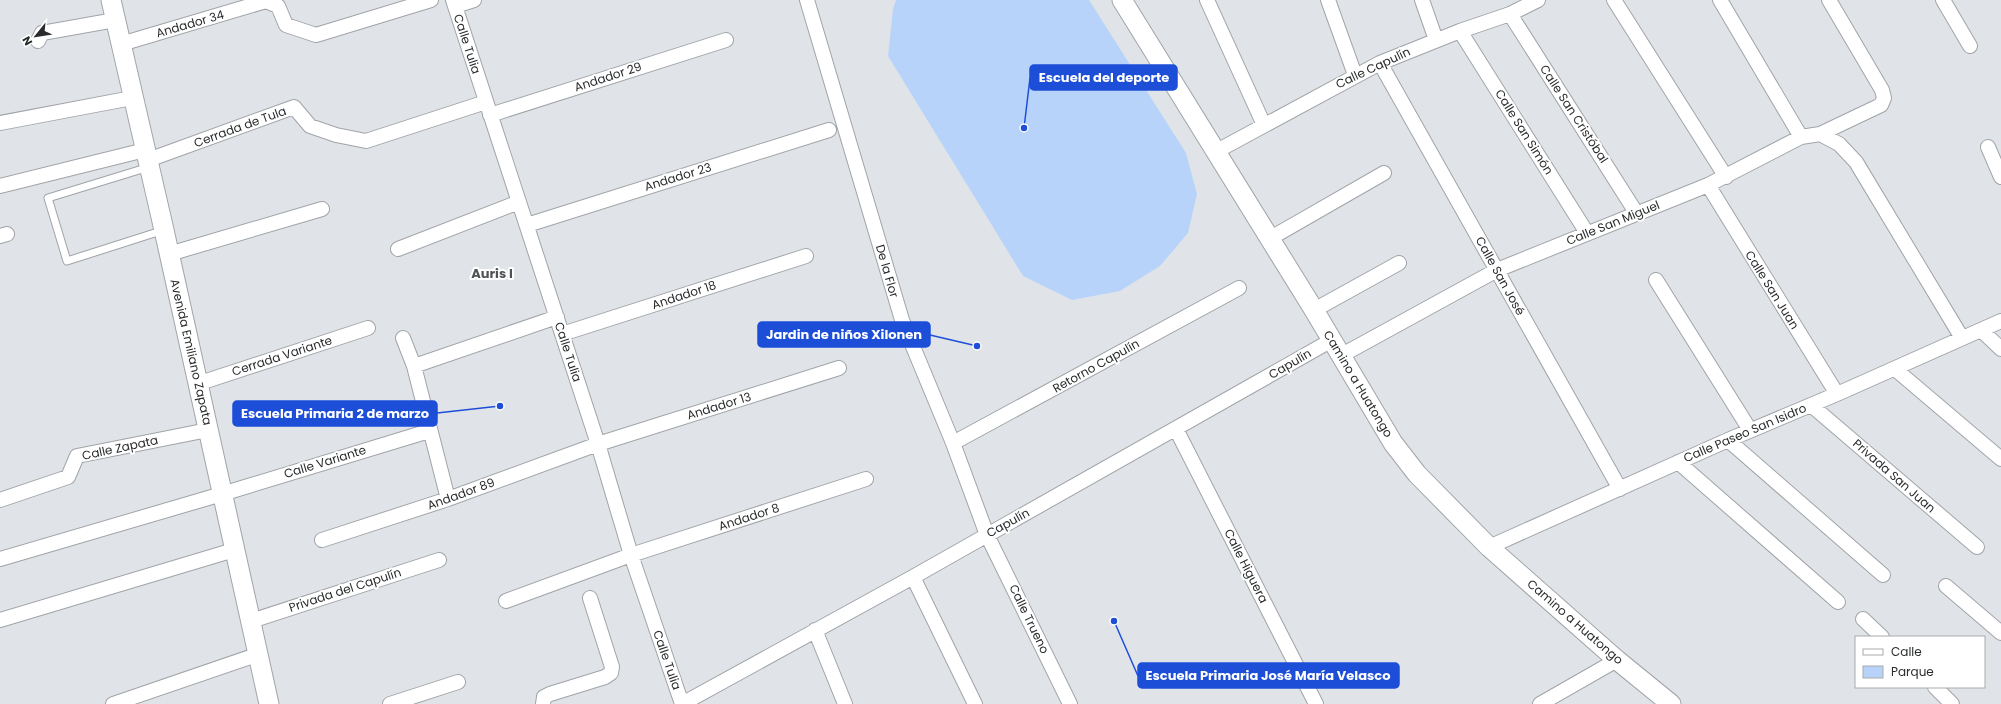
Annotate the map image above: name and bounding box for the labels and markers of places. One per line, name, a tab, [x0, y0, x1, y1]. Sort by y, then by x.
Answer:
callout: Escuela del deporte	[1030, 65, 1177, 90]
callout: Jardin de niños Xilonen	[758, 322, 930, 347]
callout: Escuela Primaria 2 de marzo	[233, 401, 437, 426]
callout: Escuela Primaria José María Velasco	[1138, 663, 1399, 688]

